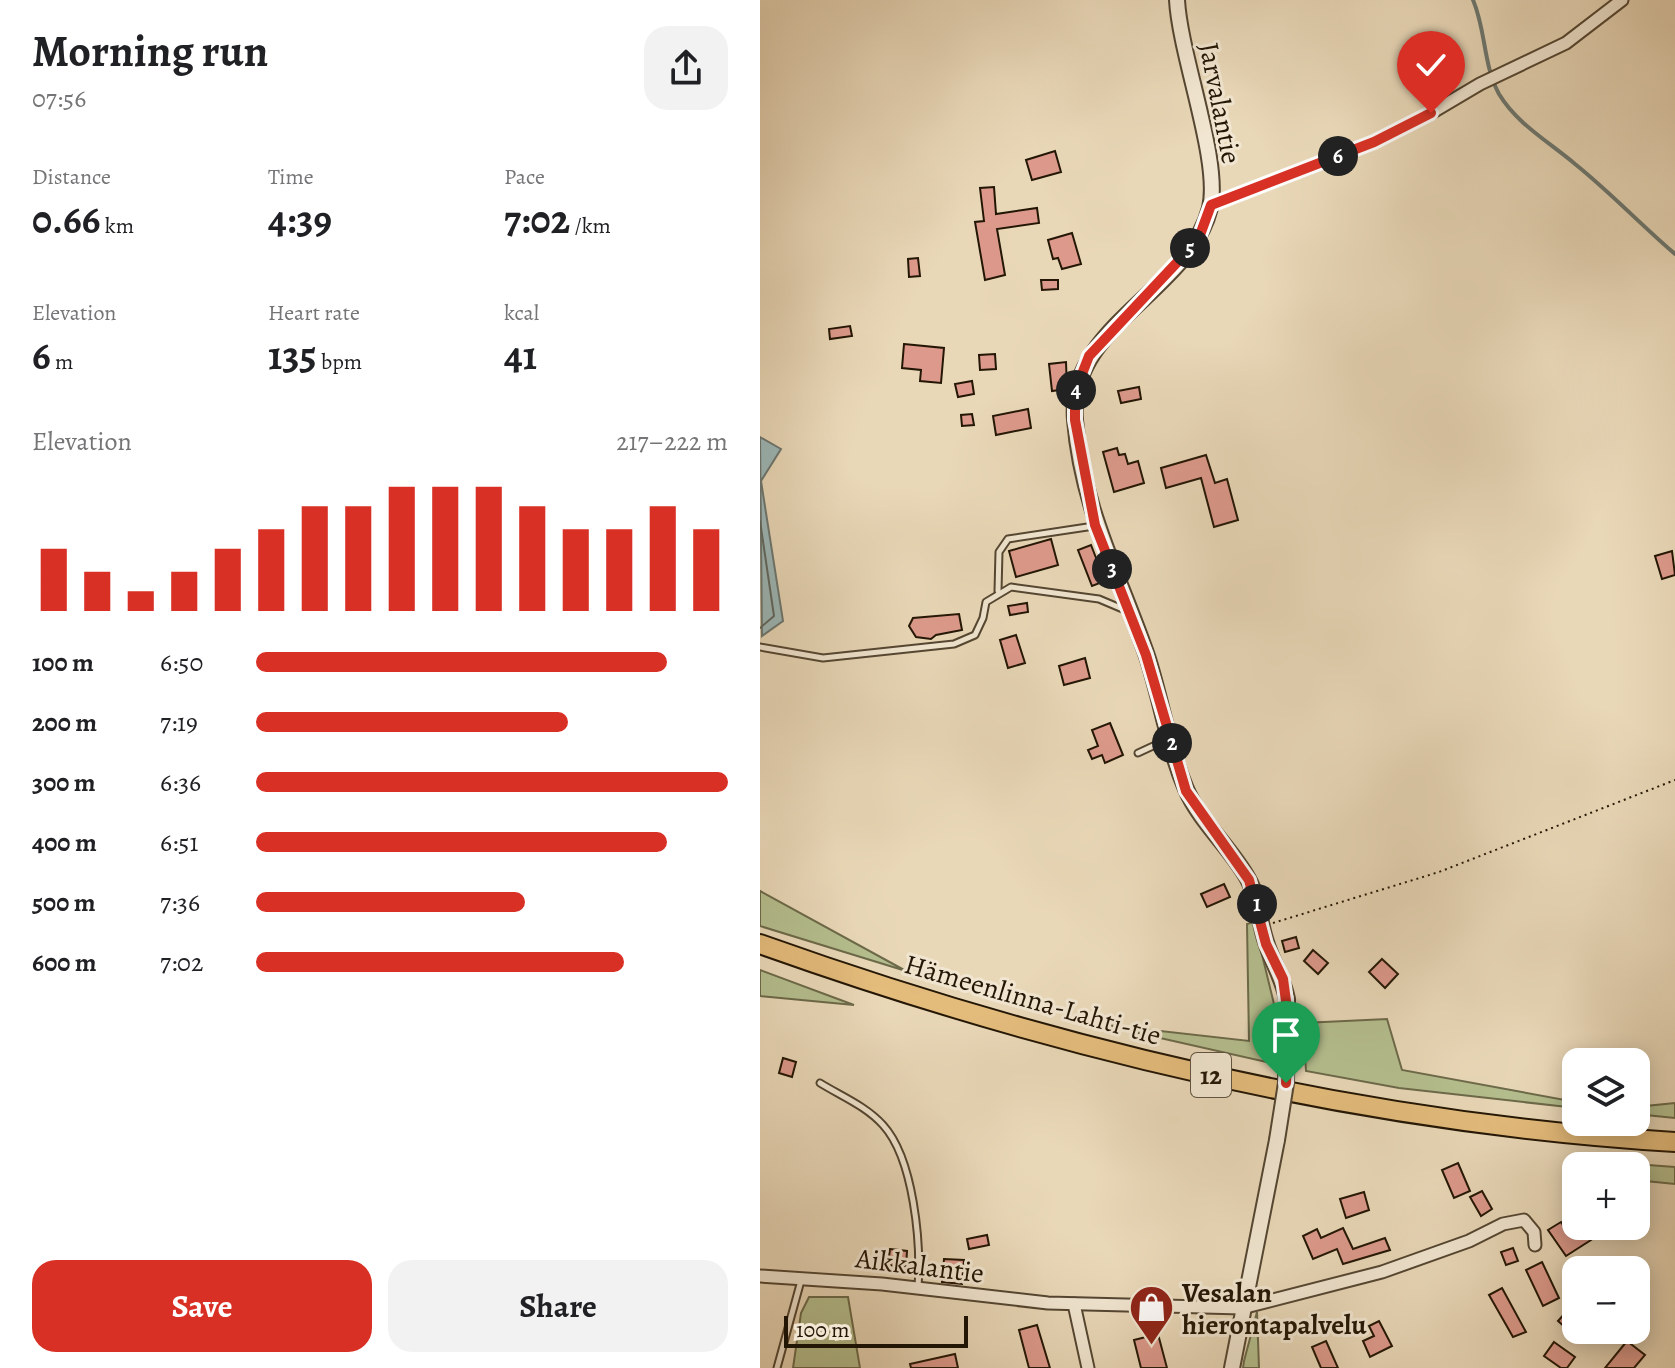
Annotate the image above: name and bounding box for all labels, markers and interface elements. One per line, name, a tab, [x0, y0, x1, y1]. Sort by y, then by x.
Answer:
text: Morning run	[32, 21, 268, 81]
button: share	[644, 26, 728, 110]
pin	[1397, 31, 1465, 113]
street label: Jarvalantie	[1190, 39, 1250, 167]
icon: check	[1409, 43, 1453, 87]
text: 07:56	[32, 81, 86, 116]
pin: 6	[1318, 136, 1358, 176]
text: 6	[1333, 141, 1343, 171]
text: Distance	[32, 162, 111, 192]
text: Time	[268, 162, 314, 192]
text: Pace	[504, 162, 545, 192]
text: 0.66	[32, 192, 100, 247]
text: 4:39	[268, 192, 332, 247]
text: 7:02	[504, 192, 570, 247]
text: km	[100, 211, 134, 241]
text: /km	[570, 211, 611, 241]
pin: 5	[1170, 228, 1210, 268]
text: 5	[1185, 233, 1195, 263]
text: Elevation	[32, 298, 116, 328]
text: Heart rate	[268, 298, 360, 328]
text: kcal	[504, 298, 539, 328]
text: 6	[32, 328, 51, 383]
text: 135	[268, 328, 317, 383]
text: 41	[504, 328, 537, 383]
text: m	[51, 347, 73, 377]
text: bpm	[317, 347, 362, 377]
pin: 4	[1056, 370, 1096, 410]
text: 4	[1071, 375, 1081, 405]
text: Elevation	[32, 424, 132, 459]
text: 217–222 m	[616, 424, 728, 459]
pin: 3	[1092, 549, 1132, 589]
text: 3	[1107, 554, 1117, 584]
text: 100 m	[32, 645, 94, 680]
text: 6:50	[160, 645, 203, 680]
text: 200 m	[32, 705, 97, 740]
text: 7:19	[160, 705, 198, 740]
pin: 2	[1152, 723, 1192, 763]
text: 2	[1167, 728, 1177, 758]
text: 300 m	[32, 765, 96, 800]
text: 6:36	[160, 765, 201, 800]
text: 400 m	[32, 825, 97, 860]
text: 6:51	[160, 825, 198, 860]
pin: 1	[1237, 884, 1277, 924]
text: 500 m	[32, 885, 96, 920]
text: 7:36	[160, 885, 200, 920]
text: 1	[1253, 889, 1261, 919]
text: 600 m	[32, 945, 97, 980]
text: 7:02	[160, 945, 203, 980]
street label: Hämeenlinna-Lahti-tie	[900, 945, 1165, 1055]
pin	[1252, 1001, 1320, 1083]
icon: arrive	[1264, 1013, 1308, 1057]
map controls	[1562, 1048, 1650, 1344]
button: layers	[1562, 1048, 1650, 1136]
road number: 12	[1191, 1053, 1231, 1097]
button: +	[1562, 1152, 1650, 1240]
street label: Aikkalantie	[853, 1239, 986, 1293]
button: −	[1562, 1256, 1650, 1344]
button: Save	[32, 1260, 372, 1352]
button: Share	[388, 1260, 728, 1352]
place label: Vesalan hierontapalvelu	[1181, 1274, 1367, 1344]
shop icon: Vesalan hierontapalvelu	[1127, 1284, 1175, 1347]
scale bar	[784, 1312, 968, 1348]
text: 100 m	[796, 1315, 850, 1345]

